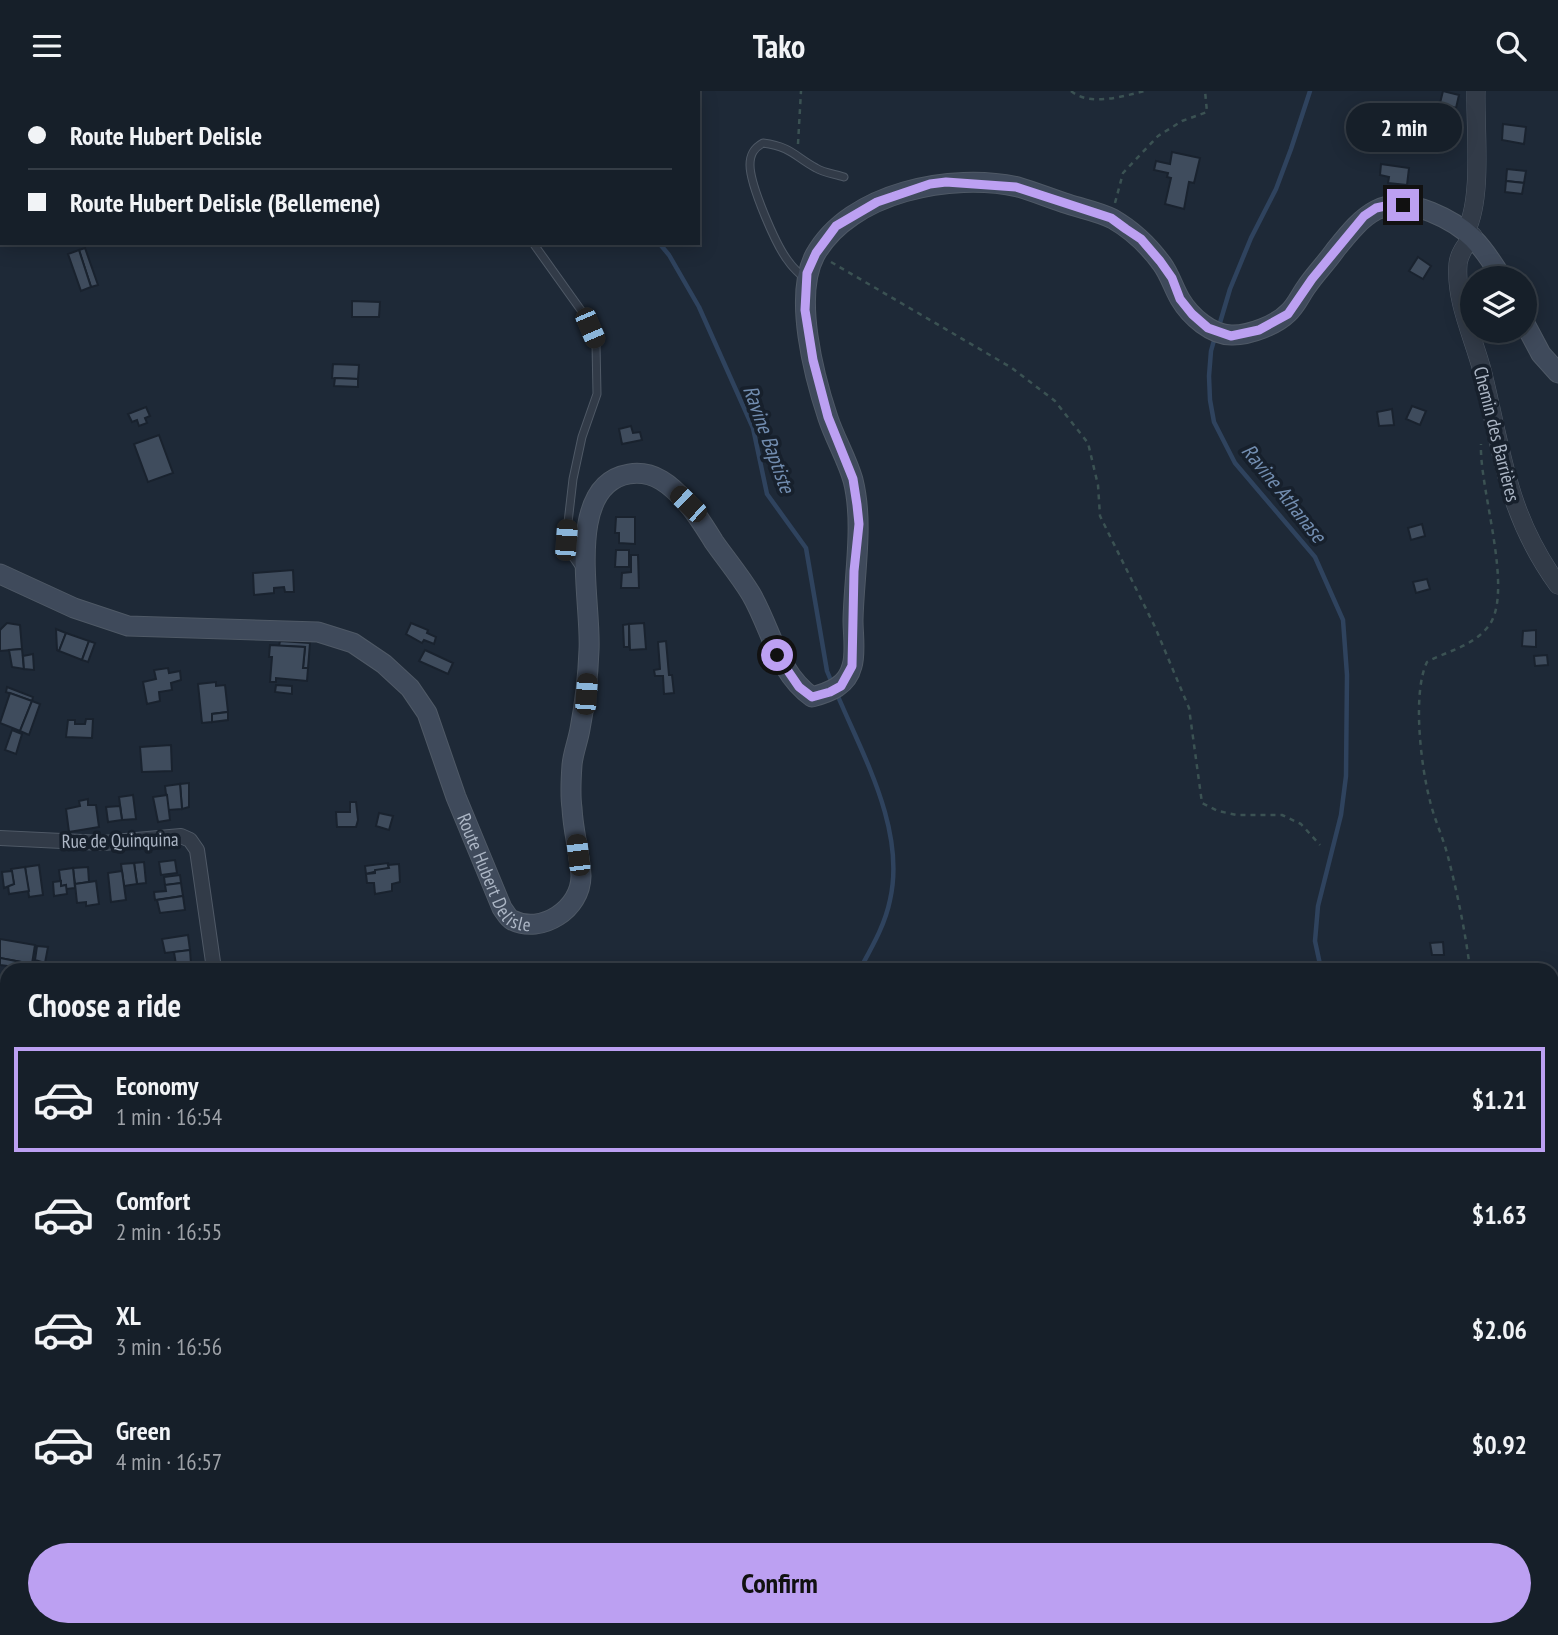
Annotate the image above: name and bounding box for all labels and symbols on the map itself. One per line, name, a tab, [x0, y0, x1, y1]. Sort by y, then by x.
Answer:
callout: 2 min	[1345, 103, 1461, 152]
route end	[1387, 189, 1419, 221]
car	[573, 305, 608, 351]
street label: Chemin des Barrières	[1469, 364, 1525, 504]
water label: Ravine Baptiste	[737, 381, 801, 498]
water label: Ravine Athanase	[1236, 438, 1333, 549]
car	[666, 482, 711, 526]
car	[555, 518, 578, 562]
route start	[761, 639, 793, 671]
car	[575, 672, 598, 716]
street label: Route Hubert Delisle	[452, 810, 532, 937]
street label: Rue de Quinquina	[61, 827, 179, 853]
car	[566, 833, 591, 877]

